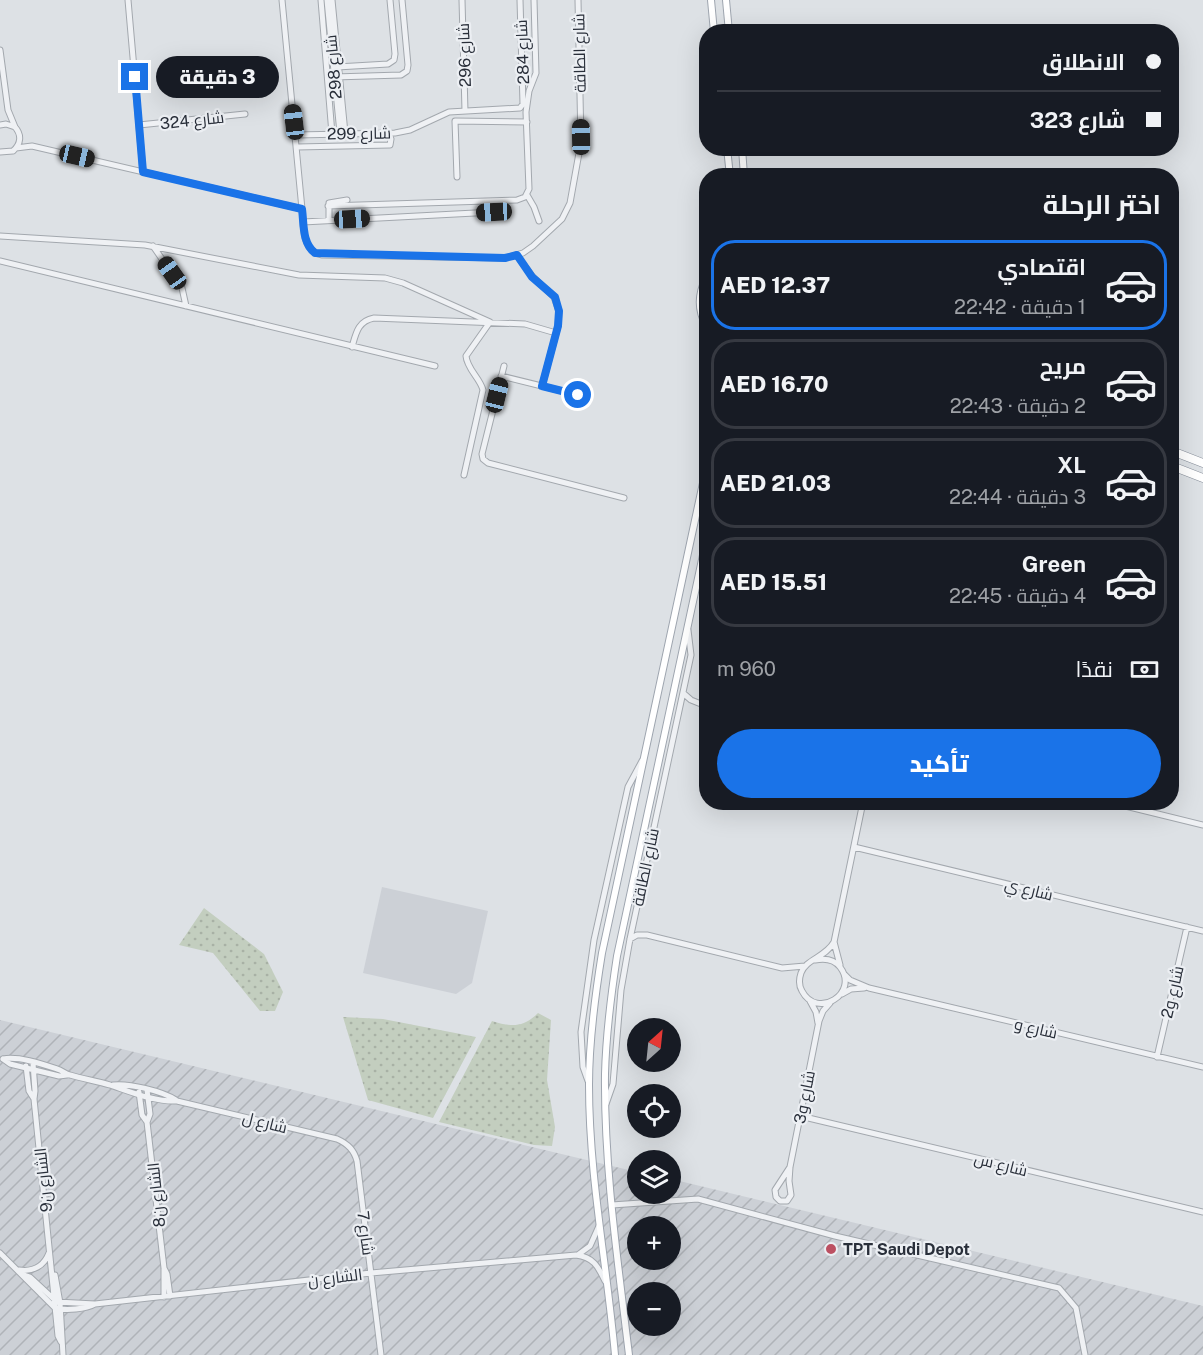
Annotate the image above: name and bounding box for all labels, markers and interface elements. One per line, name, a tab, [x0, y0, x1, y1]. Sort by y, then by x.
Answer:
street label: شارع الطاقة	[569, 13, 592, 93]
street label: شارع 284	[512, 19, 535, 85]
street label: شارع 296	[454, 22, 477, 87]
street label: شارع 298	[321, 34, 348, 100]
text: الانطلاق	[1042, 49, 1125, 75]
callout: 3 دقيقة	[156, 56, 279, 98]
route end	[121, 63, 148, 90]
text: 3 دقيقة	[179, 65, 256, 89]
car	[283, 103, 305, 141]
text: شارع 323	[1030, 107, 1125, 133]
street label: شارع 324	[159, 108, 225, 135]
car	[572, 119, 590, 155]
street label: شارع 299	[327, 123, 391, 146]
car	[57, 143, 97, 169]
text: اختر الرحلة	[1043, 188, 1161, 220]
car	[476, 202, 512, 222]
car	[334, 209, 370, 229]
car	[154, 253, 190, 293]
text: اقتصادي	[997, 254, 1086, 280]
icon: car	[1104, 258, 1158, 312]
text: AED 12.37	[720, 272, 830, 298]
text: 1 دقيقة · 22:42	[954, 295, 1086, 319]
text: مريح	[1040, 353, 1086, 379]
icon: car	[1104, 357, 1158, 411]
text: AED 16.70	[720, 371, 828, 397]
car	[484, 375, 510, 415]
route start	[564, 381, 591, 408]
text: 2 دقيقة · 22:43	[950, 394, 1086, 418]
text: XL	[1058, 452, 1086, 478]
icon: car	[1104, 456, 1158, 510]
text: AED 21.03	[720, 470, 831, 496]
text: 3 دقيقة · 22:44	[949, 485, 1086, 509]
text: Green	[1022, 551, 1086, 577]
icon: car	[1104, 555, 1158, 609]
text: AED 15.51	[720, 569, 827, 595]
text: 4 دقيقة · 22:45	[949, 584, 1086, 608]
icon: cash	[1128, 653, 1161, 686]
text: نقدًا	[1075, 656, 1113, 682]
text: 960 m	[717, 657, 776, 681]
button: تأكيد	[717, 729, 1161, 798]
street label: شارع الطاقة	[628, 826, 665, 908]
street label: شارع ي	[1002, 874, 1055, 909]
street label: شارع و2	[1157, 964, 1190, 1021]
street label: شارع و	[1012, 1014, 1059, 1045]
north arrow	[627, 1018, 681, 1072]
map controls	[627, 1018, 681, 1336]
street label: شارع و3	[790, 1069, 821, 1126]
button: locate	[627, 1084, 681, 1138]
street label: شارع ل	[240, 1108, 289, 1139]
street label: الشارع ن9	[31, 1147, 58, 1213]
street label: شارع س	[972, 1149, 1030, 1182]
button: layers	[627, 1150, 681, 1204]
street label: الشارع ن8	[144, 1161, 171, 1228]
street label: شارع 7	[351, 1210, 378, 1257]
button: +	[627, 1216, 681, 1270]
place label: TPT Saudi Depot	[843, 1240, 970, 1259]
marker: TPT Saudi Depot	[824, 1242, 838, 1256]
street label: الشارع ن	[307, 1265, 364, 1292]
button: −	[627, 1282, 681, 1336]

